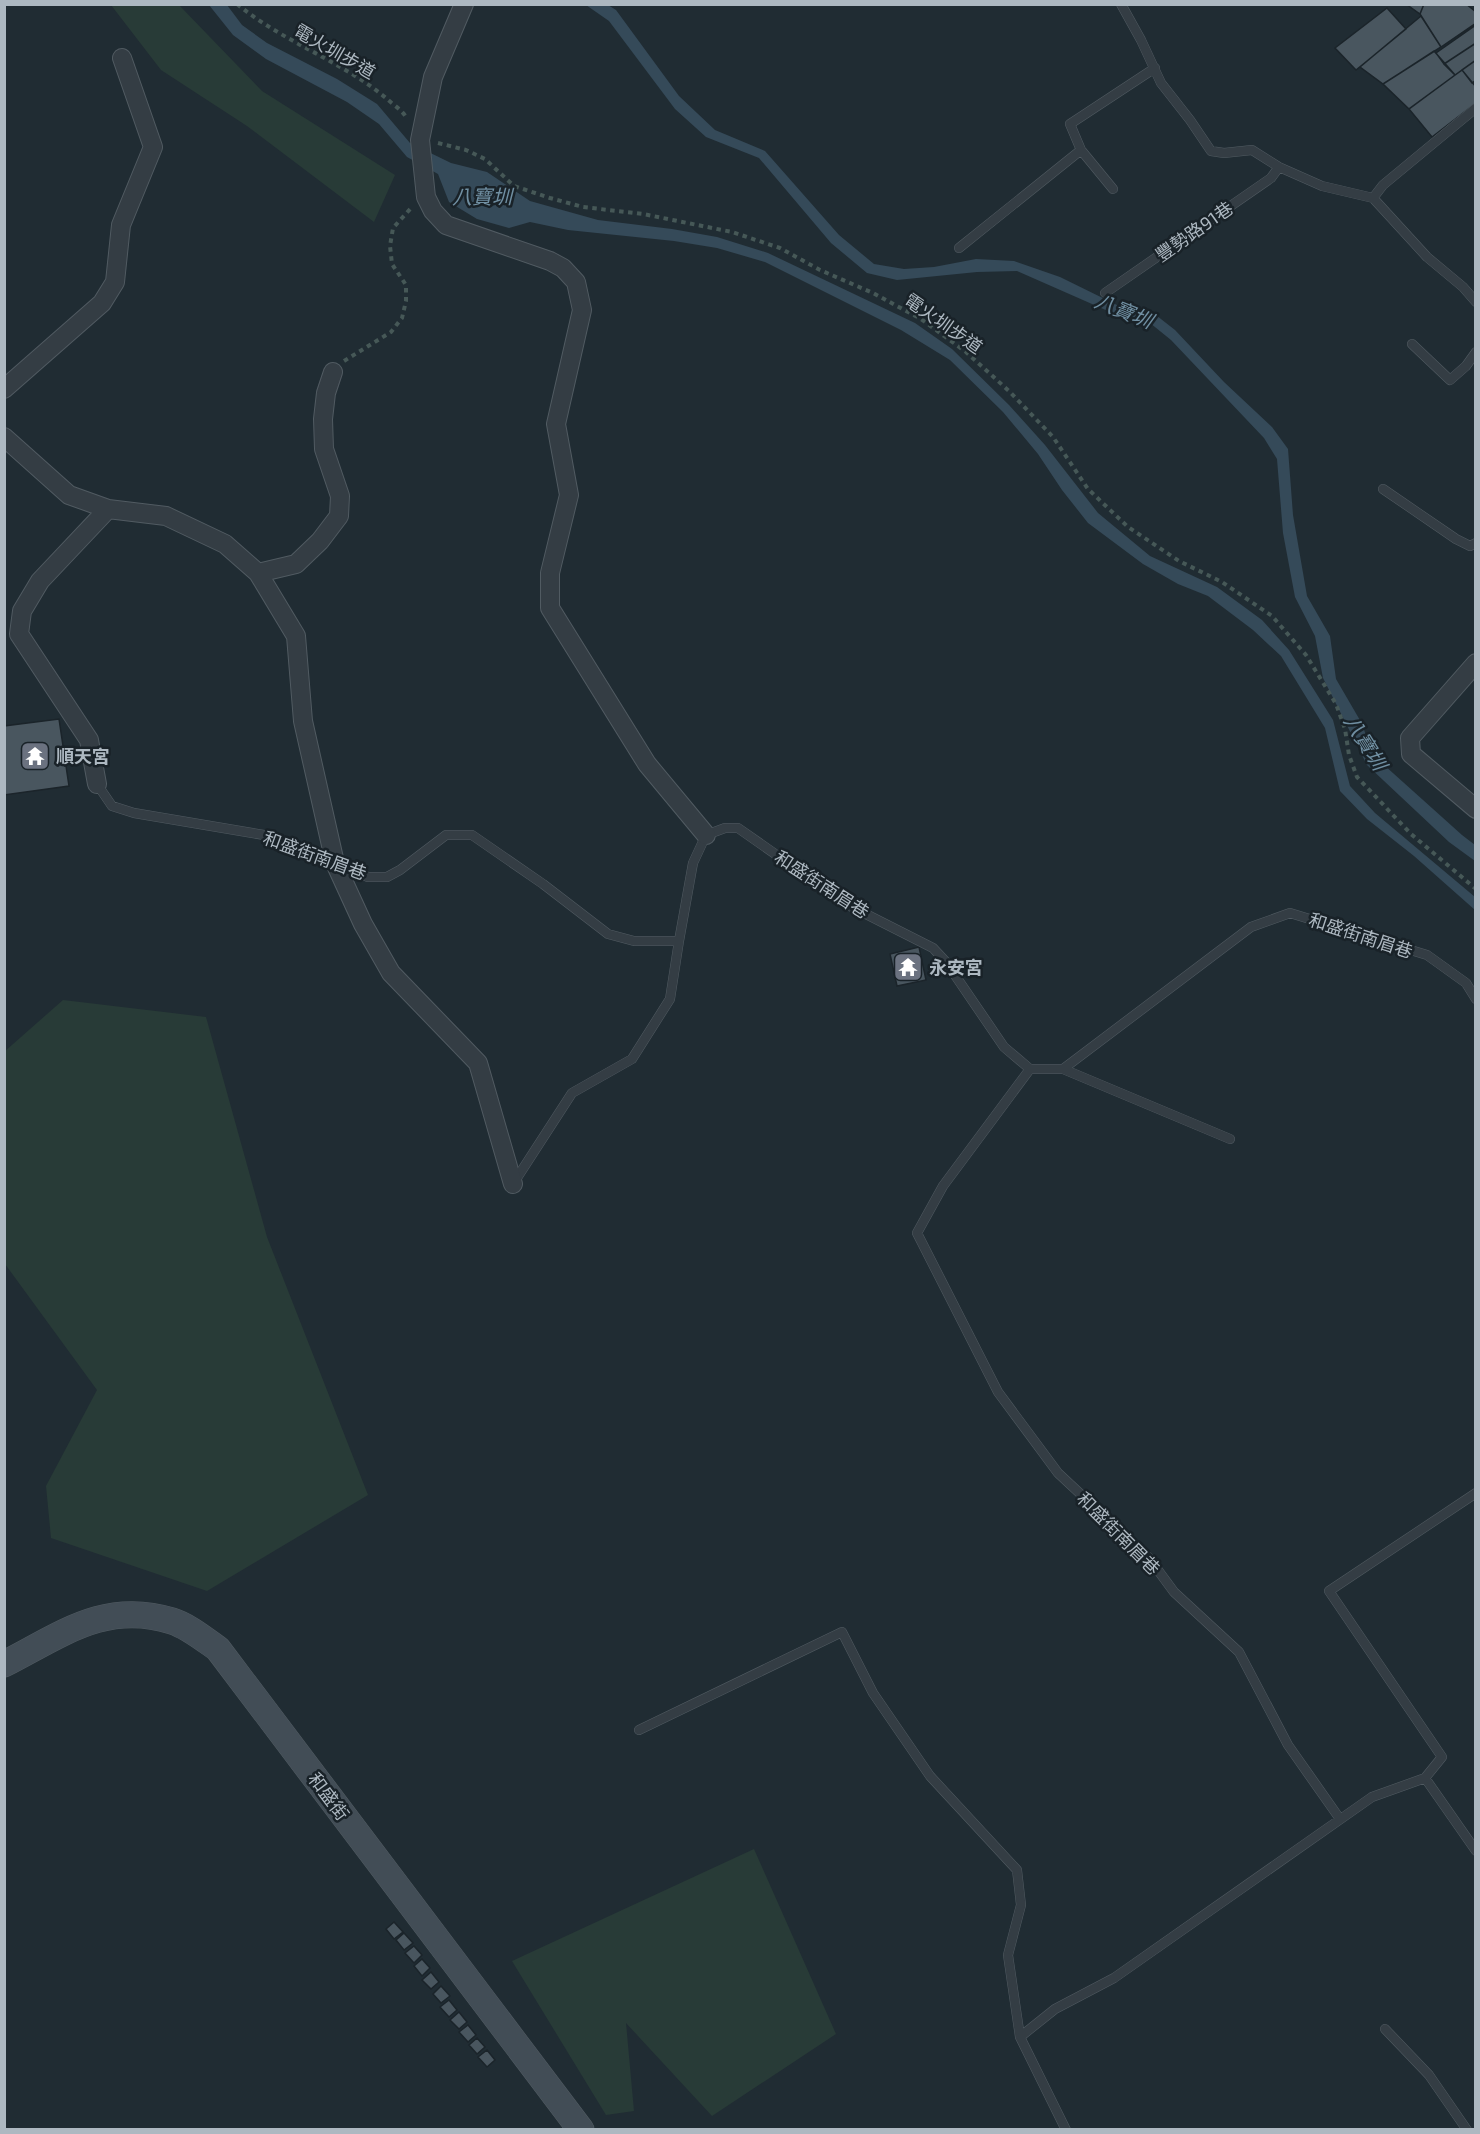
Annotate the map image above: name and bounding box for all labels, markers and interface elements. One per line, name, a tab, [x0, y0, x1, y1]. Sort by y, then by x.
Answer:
street label: 電火圳步道	[291, 19, 379, 83]
water label: 八寶圳	[452, 184, 515, 208]
street label: 豐勢路91巷	[1151, 196, 1237, 266]
street label: 電火圳步道	[901, 288, 987, 358]
water label: 八寶圳	[1092, 288, 1159, 333]
water label: 八寶圳	[1340, 710, 1394, 776]
temple icon: 順天宮	[19, 740, 51, 772]
place label: 順天宮	[56, 745, 110, 767]
street label: 和盛街南眉巷	[260, 826, 370, 884]
street label: 和盛街南眉巷	[771, 845, 873, 923]
street label: 和盛街南眉巷	[1306, 908, 1416, 962]
temple icon: 永安宮	[892, 951, 924, 983]
place label: 永安宮	[929, 956, 983, 978]
street label: 和盛街南眉巷	[1073, 1487, 1165, 1579]
street label: 和盛街	[304, 1768, 354, 1824]

